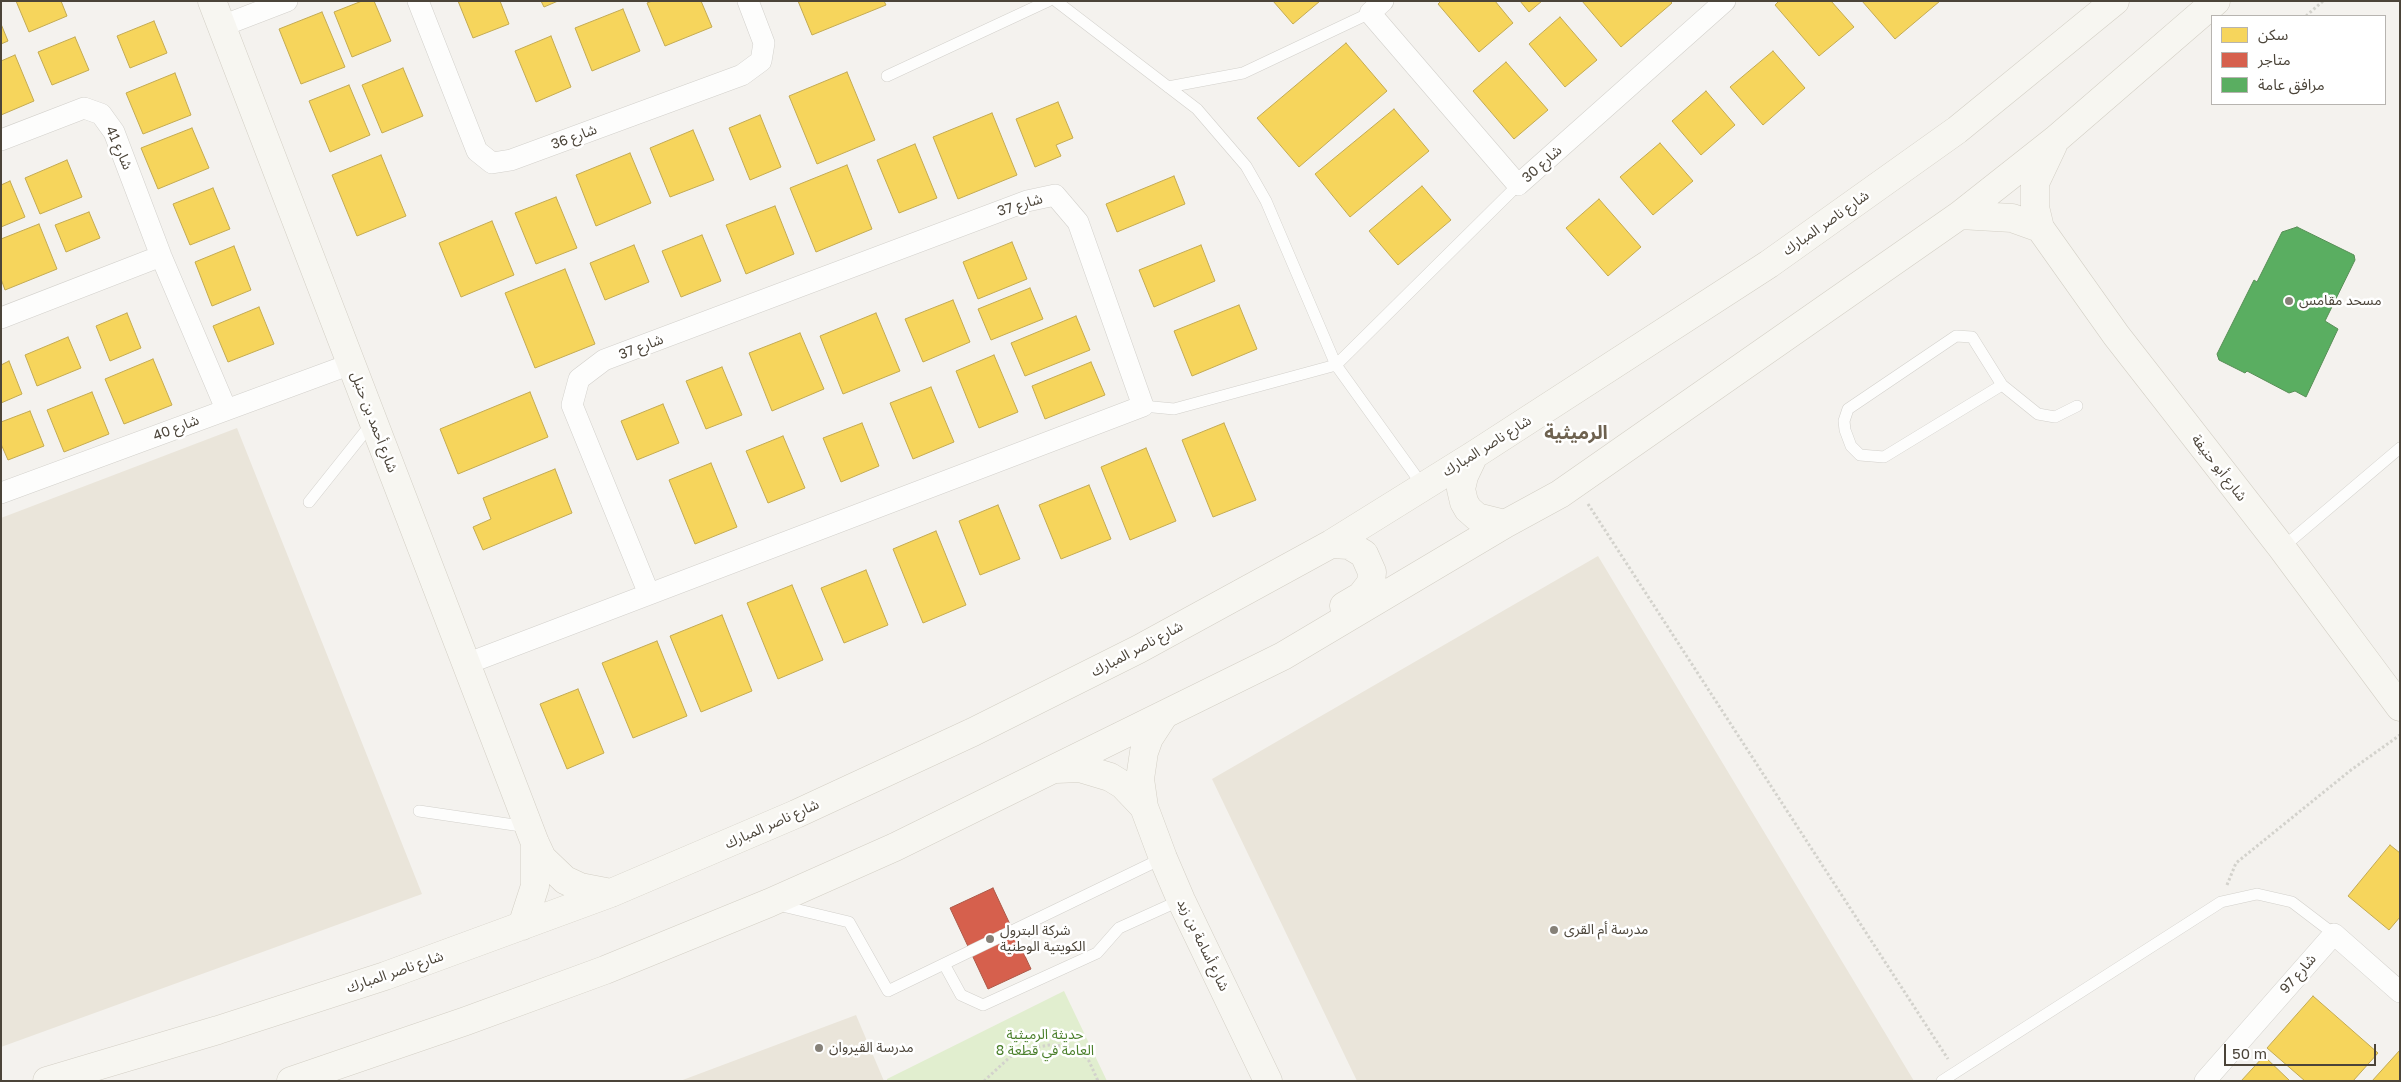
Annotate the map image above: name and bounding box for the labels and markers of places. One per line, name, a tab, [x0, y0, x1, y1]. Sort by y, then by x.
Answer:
place label: مسحد مقامس	[2299, 293, 2382, 309]
marker: مسحد مقامس	[2283, 295, 2295, 307]
place label: مدرسة أم القرى	[1564, 922, 1648, 938]
place label: شركة البترول الكويتية الوطنية	[1000, 923, 1086, 956]
marker: مدرسة أم القرى	[1548, 924, 1560, 936]
marker: شركة البترول الكويتية الوطنية	[984, 933, 996, 945]
place label: مدرسة القيروان	[829, 1040, 914, 1056]
marker: مدرسة القيروان	[813, 1042, 825, 1054]

